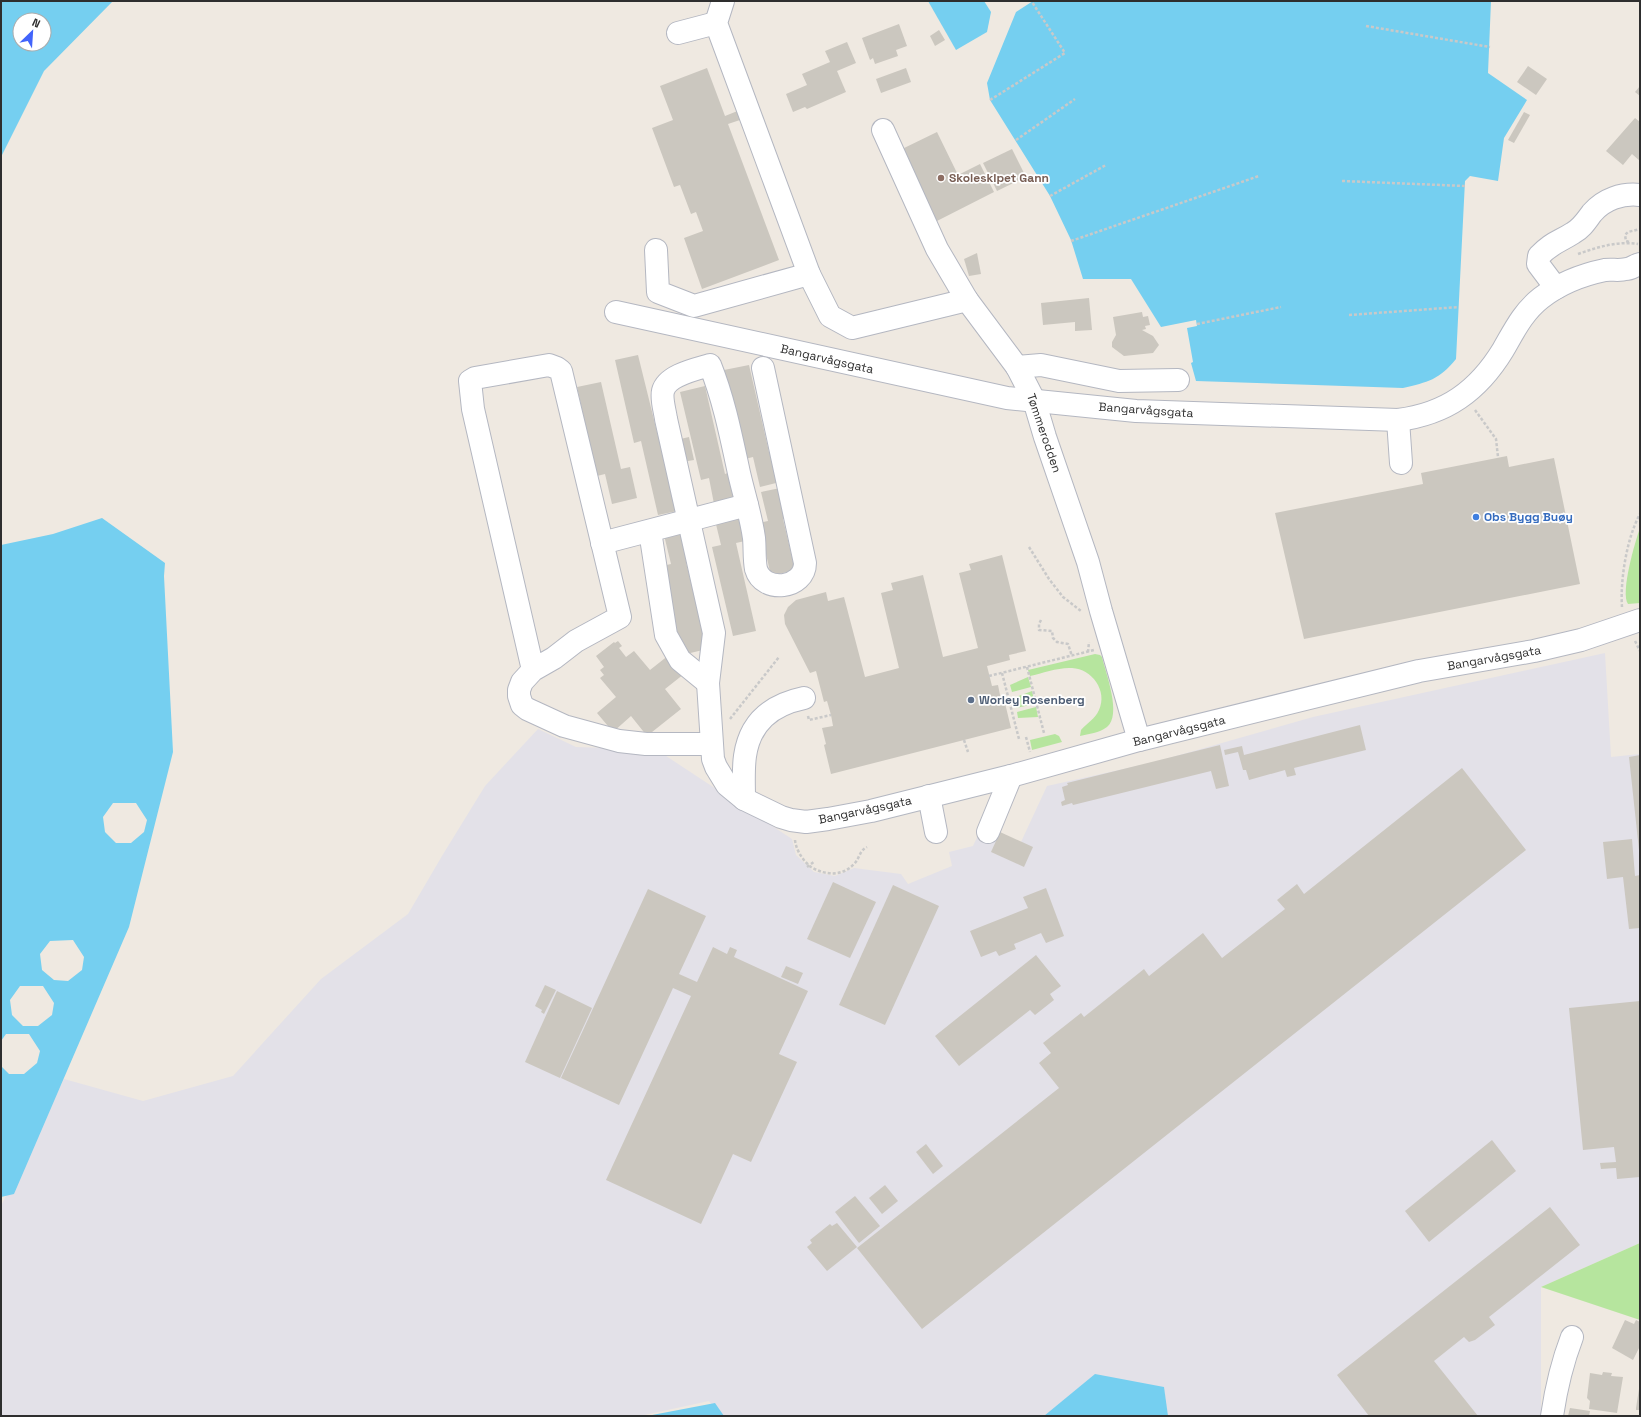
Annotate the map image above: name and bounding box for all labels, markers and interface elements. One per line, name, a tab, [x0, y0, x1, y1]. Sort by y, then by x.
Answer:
north arrow	[12, 12, 52, 52]
text: N	[30, 15, 43, 31]
place label: Skoleskipet Gann	[949, 170, 1049, 186]
marker: Skoleskipet Gann	[936, 173, 946, 183]
street label: Bangarvågsgata	[779, 341, 875, 377]
street label: Tømmerodden	[1023, 391, 1065, 475]
street label: Bangarvågsgata	[1098, 399, 1194, 421]
place label: Obs Bygg Buøy	[1484, 509, 1573, 525]
marker: Obs Bygg Buøy	[1471, 512, 1481, 522]
street label: Bangarvågsgata	[1446, 642, 1542, 674]
place label: Worley Rosenberg	[979, 692, 1085, 708]
marker: Worley Rosenberg	[966, 695, 976, 705]
street label: Bangarvågsgata	[1131, 712, 1227, 750]
street label: Bangarvågsgata	[817, 792, 913, 828]

